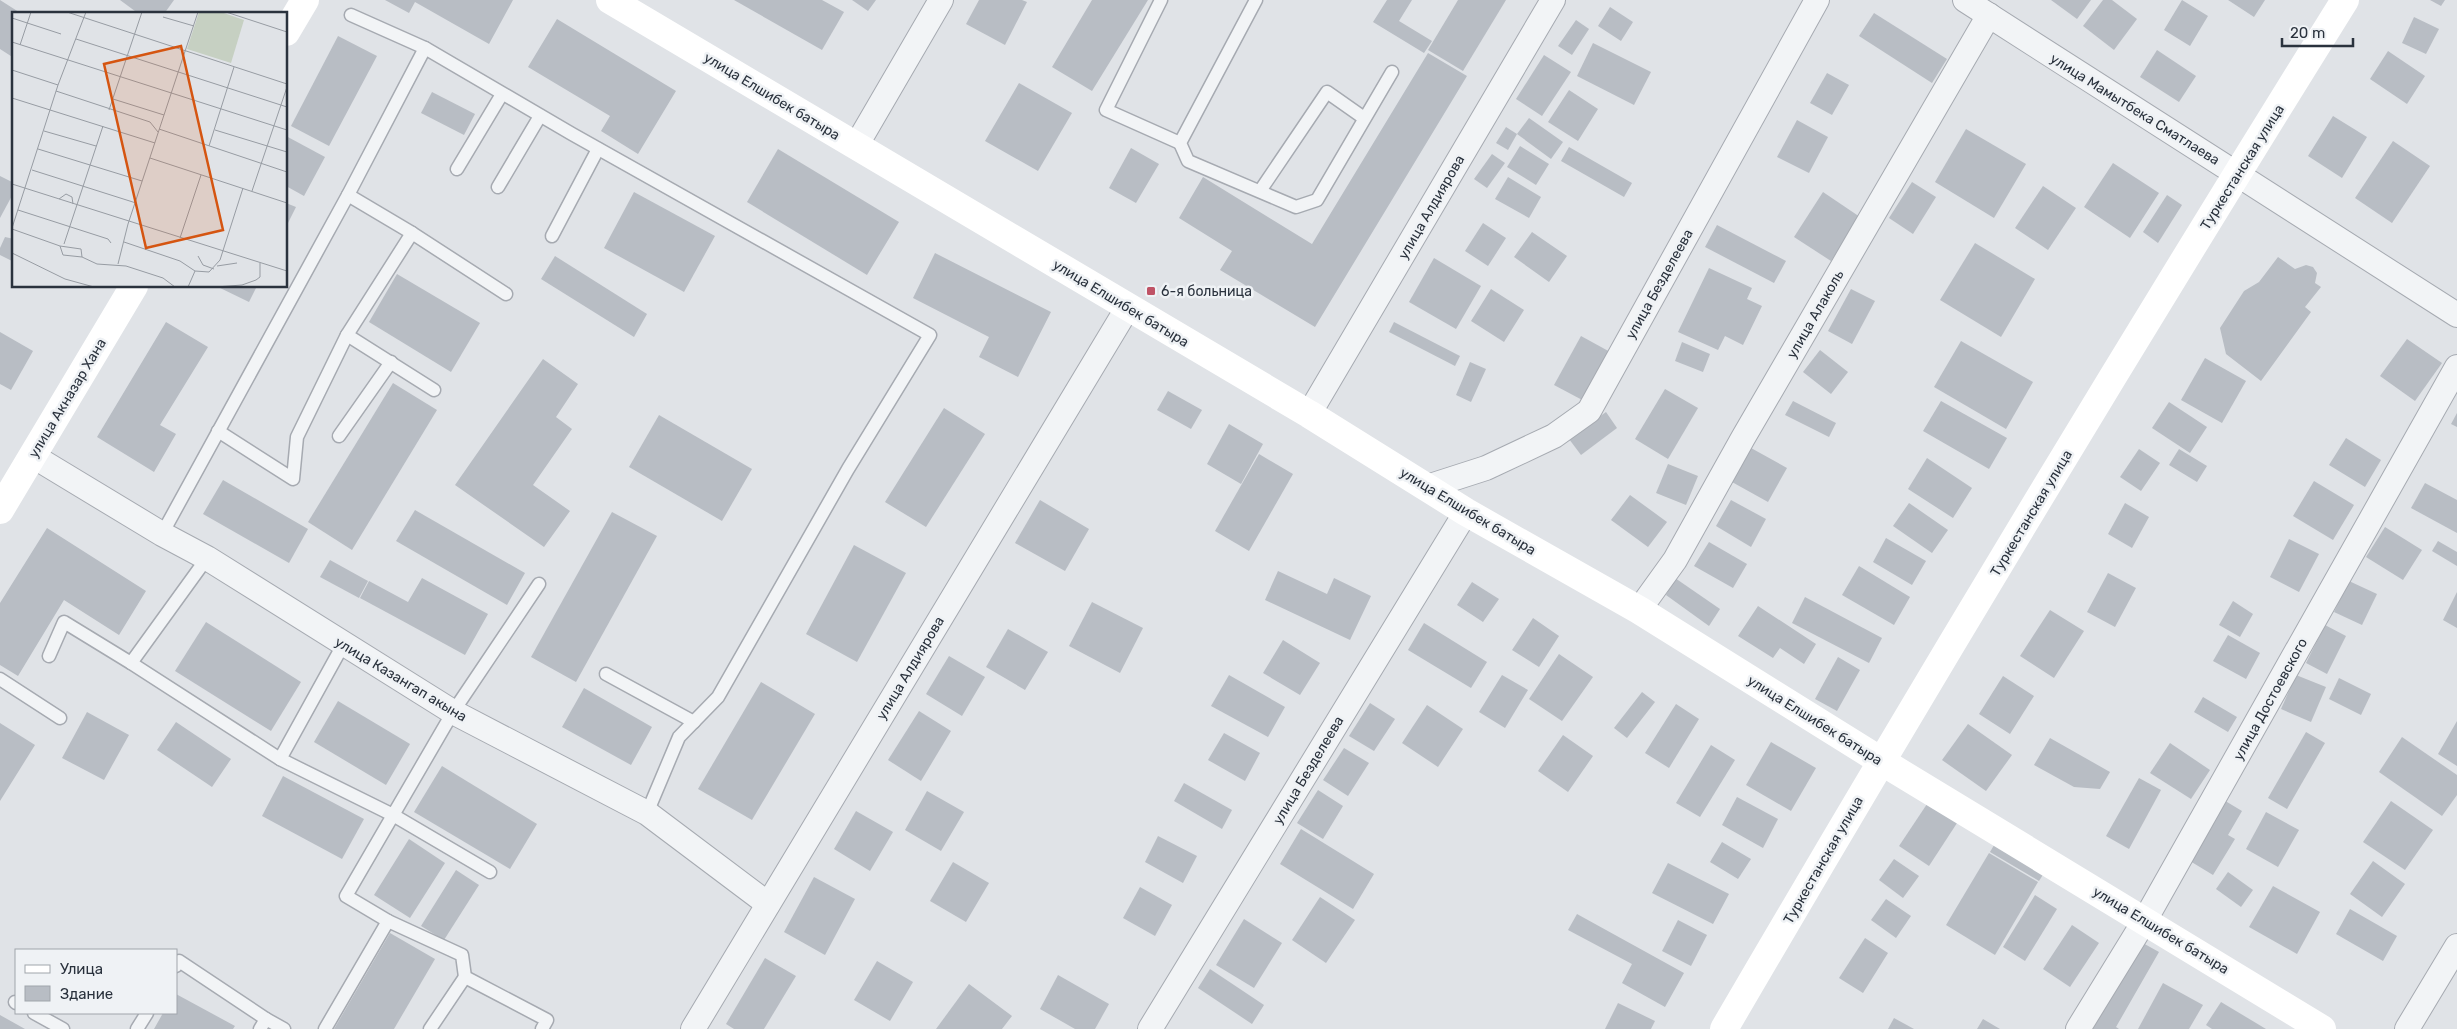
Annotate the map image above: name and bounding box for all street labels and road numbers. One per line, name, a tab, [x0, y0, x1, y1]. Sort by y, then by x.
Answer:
street label: улица Елшибек батыра	[701, 49, 843, 144]
street label: улица Мамытбека Сматлаева	[2047, 50, 2223, 169]
street label: Туркестанская улица	[2197, 101, 2288, 233]
street label: улица Алдиярова	[1395, 152, 1468, 262]
street label: улица Безделеева	[1622, 226, 1697, 342]
street label: улица Елшибек батыра	[1050, 256, 1192, 351]
street label: улица Алаколь	[1783, 267, 1848, 361]
street label: улица Акназар Хана	[25, 335, 110, 461]
street label: Туркестанская улица	[1987, 447, 2076, 580]
street label: улица Елшибек батыра	[1397, 464, 1539, 559]
street label: улица Алдиярова	[873, 613, 948, 723]
street label: улица Казангап акына	[332, 633, 470, 726]
street label: улица Достоевского	[2230, 635, 2311, 763]
street label: улица Елшибек батыра	[1744, 672, 1885, 769]
street label: улица Безделеева	[1269, 713, 1347, 827]
street label: Туркестанская улица	[1780, 793, 1867, 927]
street label: улица Елшибек батыра	[2090, 883, 2232, 978]

